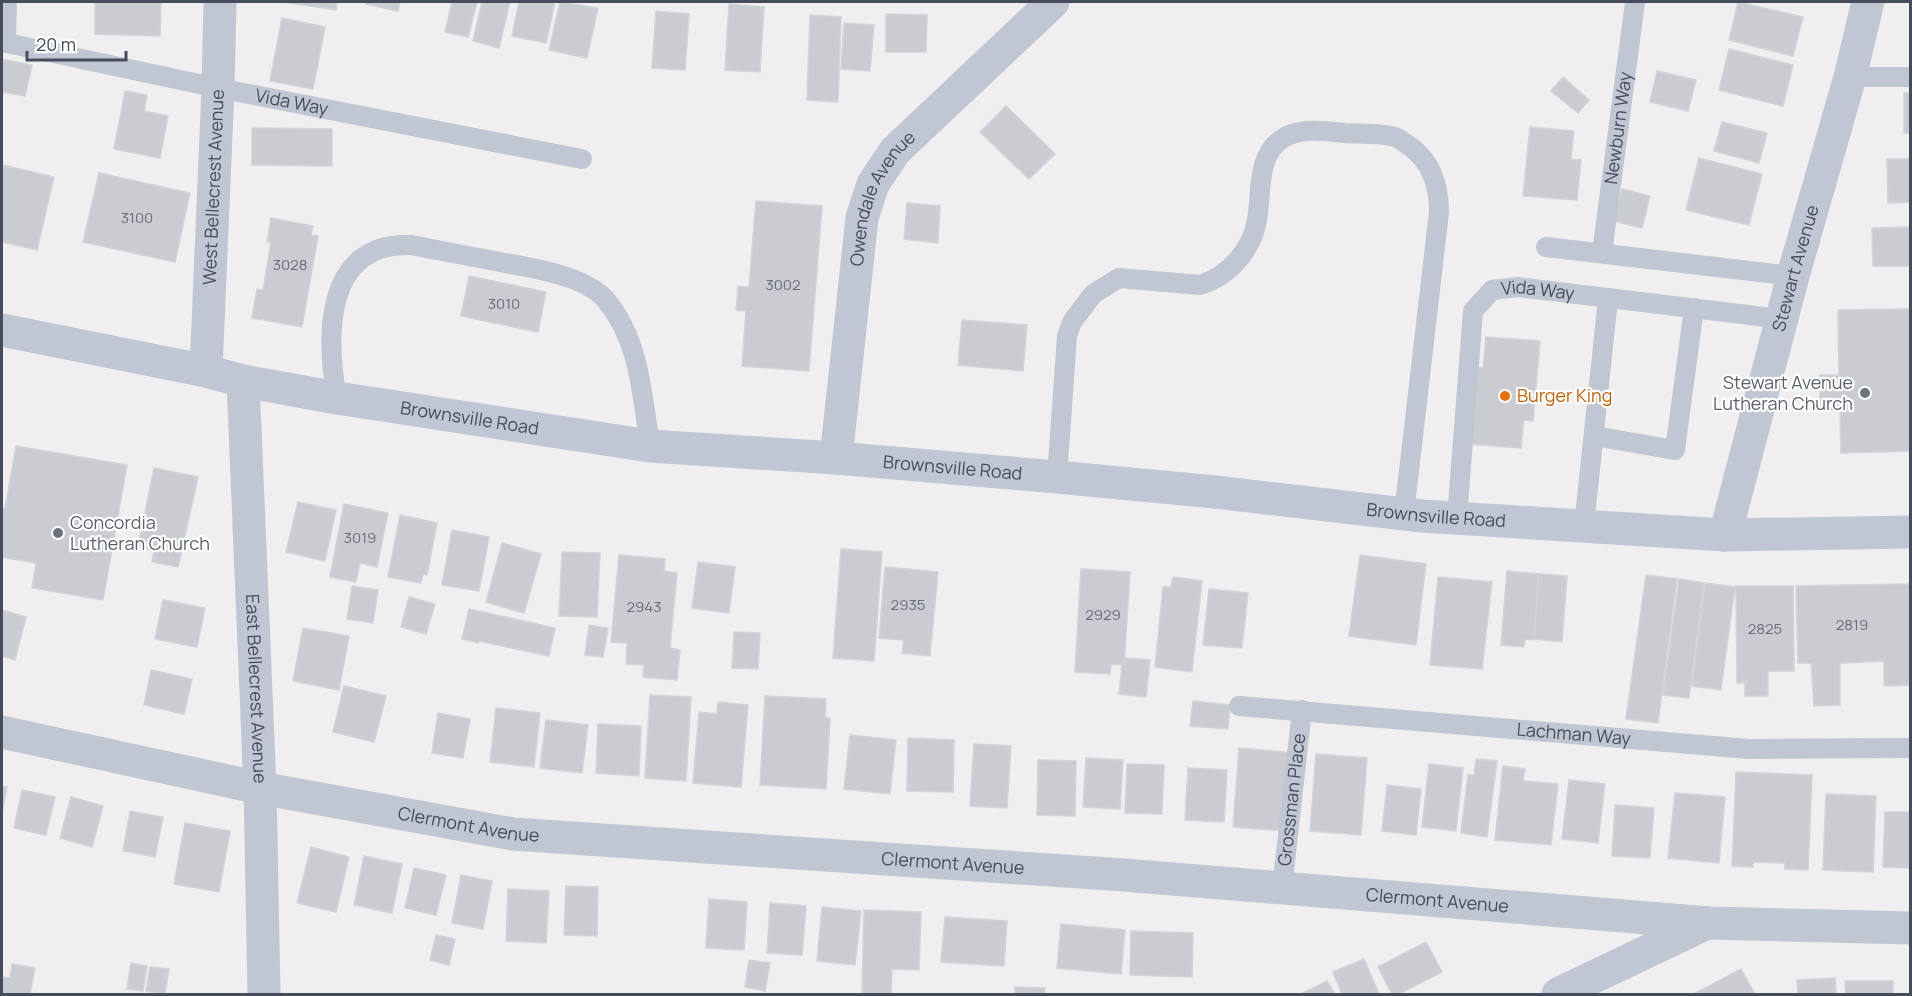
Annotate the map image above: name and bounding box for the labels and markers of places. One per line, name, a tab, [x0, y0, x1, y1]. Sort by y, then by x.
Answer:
place label: Stewart Avenue Lutheran Church	[1713, 370, 1853, 415]
place label: Burger King	[1517, 383, 1612, 407]
marker: Stewart Avenue Lutheran Church	[1858, 386, 1872, 400]
marker: Burger King	[1498, 389, 1512, 403]
place label: Concordia Lutheran Church	[70, 510, 210, 555]
marker: Concordia Lutheran Church	[51, 526, 65, 540]

